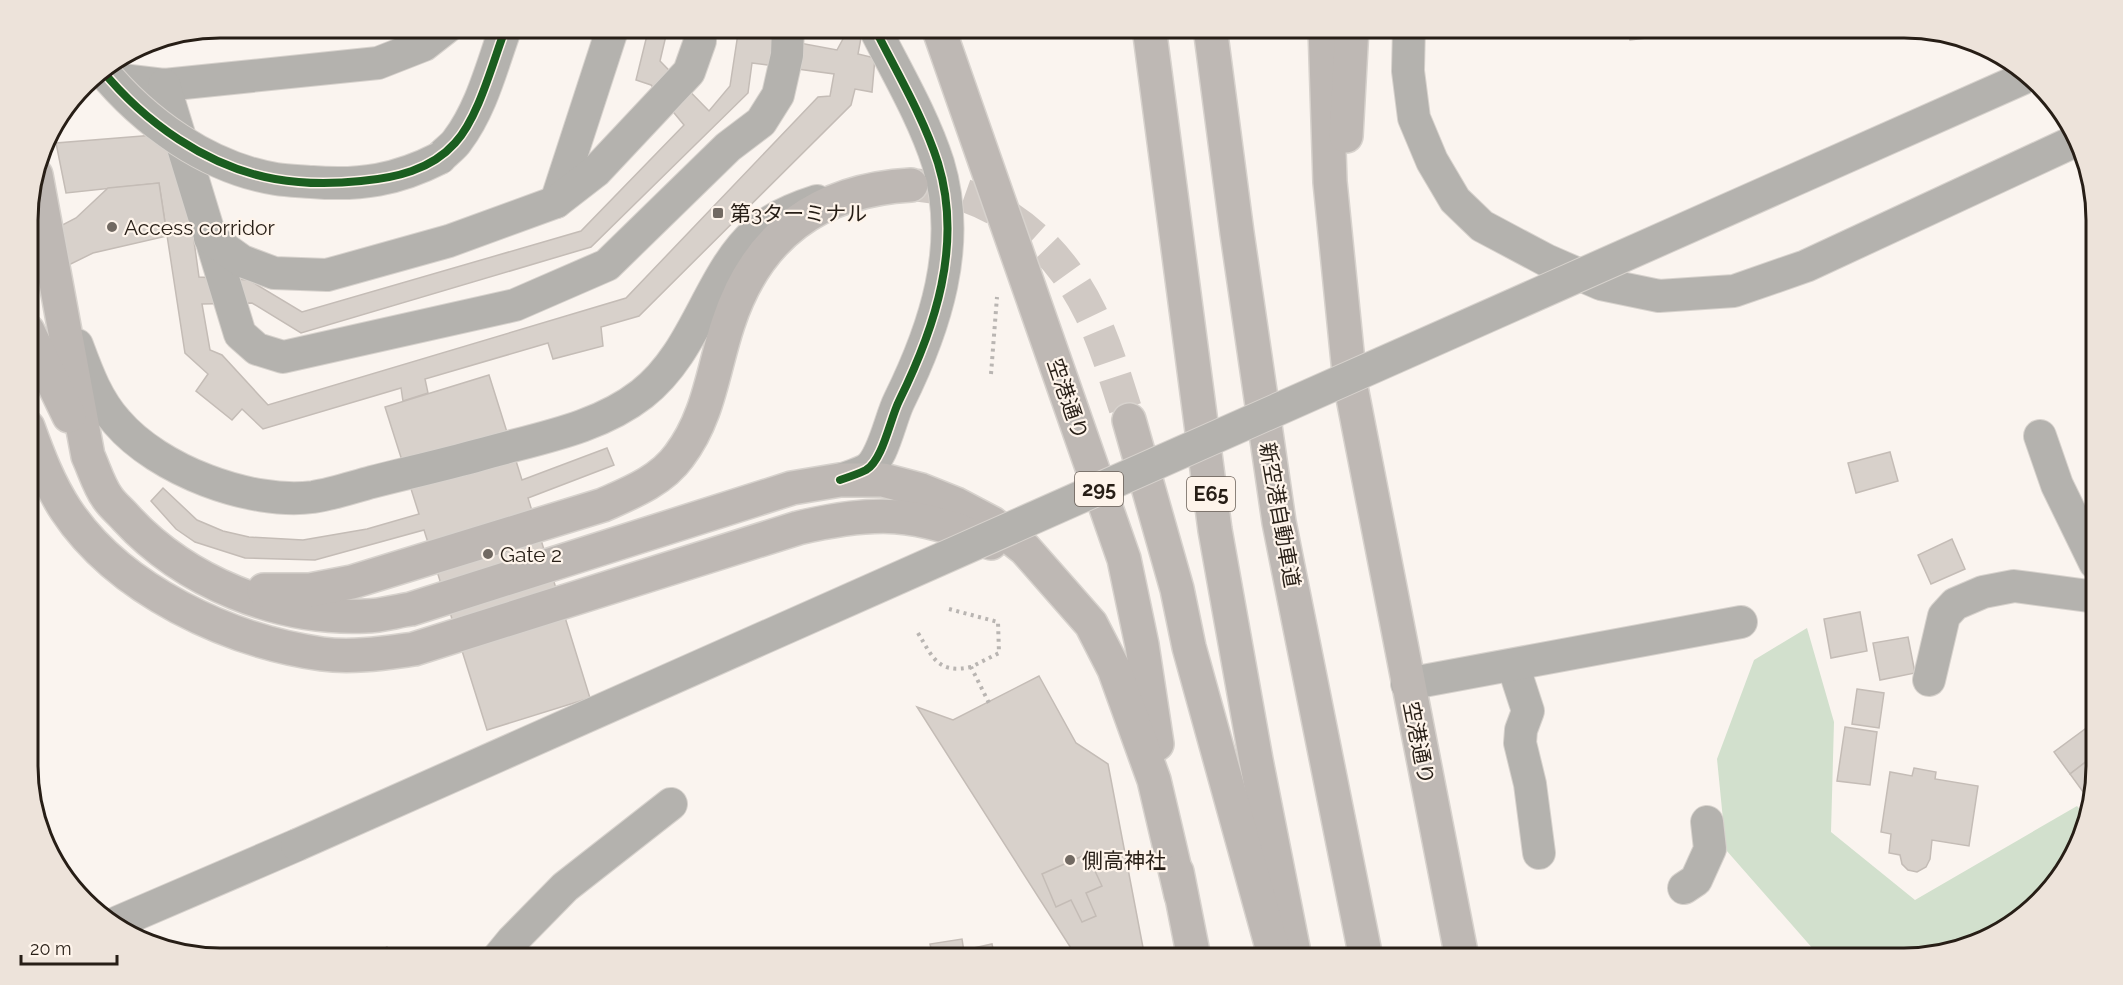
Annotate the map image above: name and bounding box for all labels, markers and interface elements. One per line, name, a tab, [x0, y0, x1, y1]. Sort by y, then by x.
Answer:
place label: 第3ターミナル	[730, 201, 867, 226]
marker: 第3ターミナル	[711, 206, 725, 220]
place label: Access corridor	[124, 215, 275, 240]
marker: Access corridor	[105, 220, 119, 234]
street label: 空港通り	[1043, 355, 1093, 443]
street label: 新空港自動車道	[1255, 440, 1305, 590]
road number: 295	[1075, 472, 1123, 506]
road number: E65	[1187, 477, 1235, 511]
place label: Gate 2	[500, 542, 562, 567]
marker: Gate 2	[481, 547, 495, 561]
street label: 空港通り	[1399, 699, 1439, 787]
place label: 側高神社	[1082, 848, 1166, 873]
marker: 側高神社	[1063, 853, 1077, 867]
scale bar	[21, 928, 117, 966]
text: 20 m	[30, 938, 72, 959]

